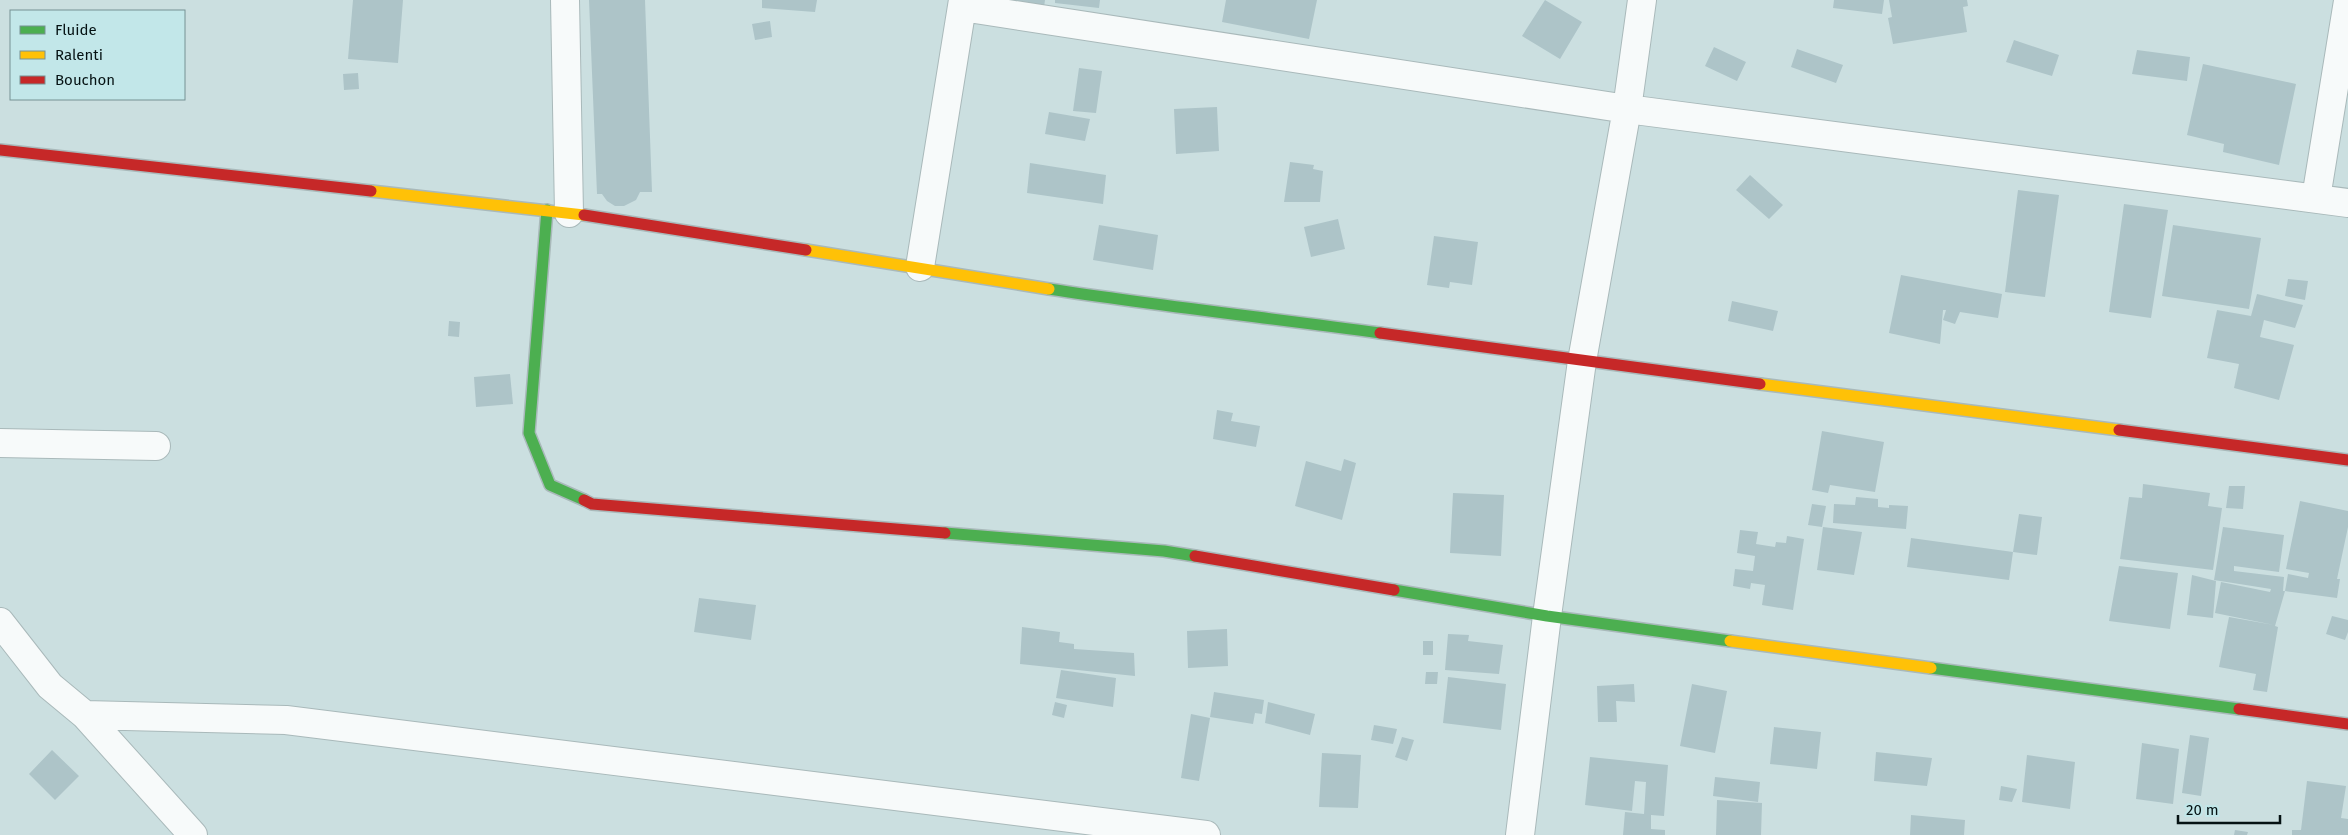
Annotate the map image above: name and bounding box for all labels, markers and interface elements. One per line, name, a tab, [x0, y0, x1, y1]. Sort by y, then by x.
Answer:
legend	[10, 10, 185, 100]
text: Fluide	[55, 21, 97, 39]
text: Ralenti	[55, 46, 103, 64]
text: Bouchon	[55, 71, 115, 89]
scale bar	[2178, 792, 2280, 824]
text: 20 m	[2186, 801, 2219, 819]

